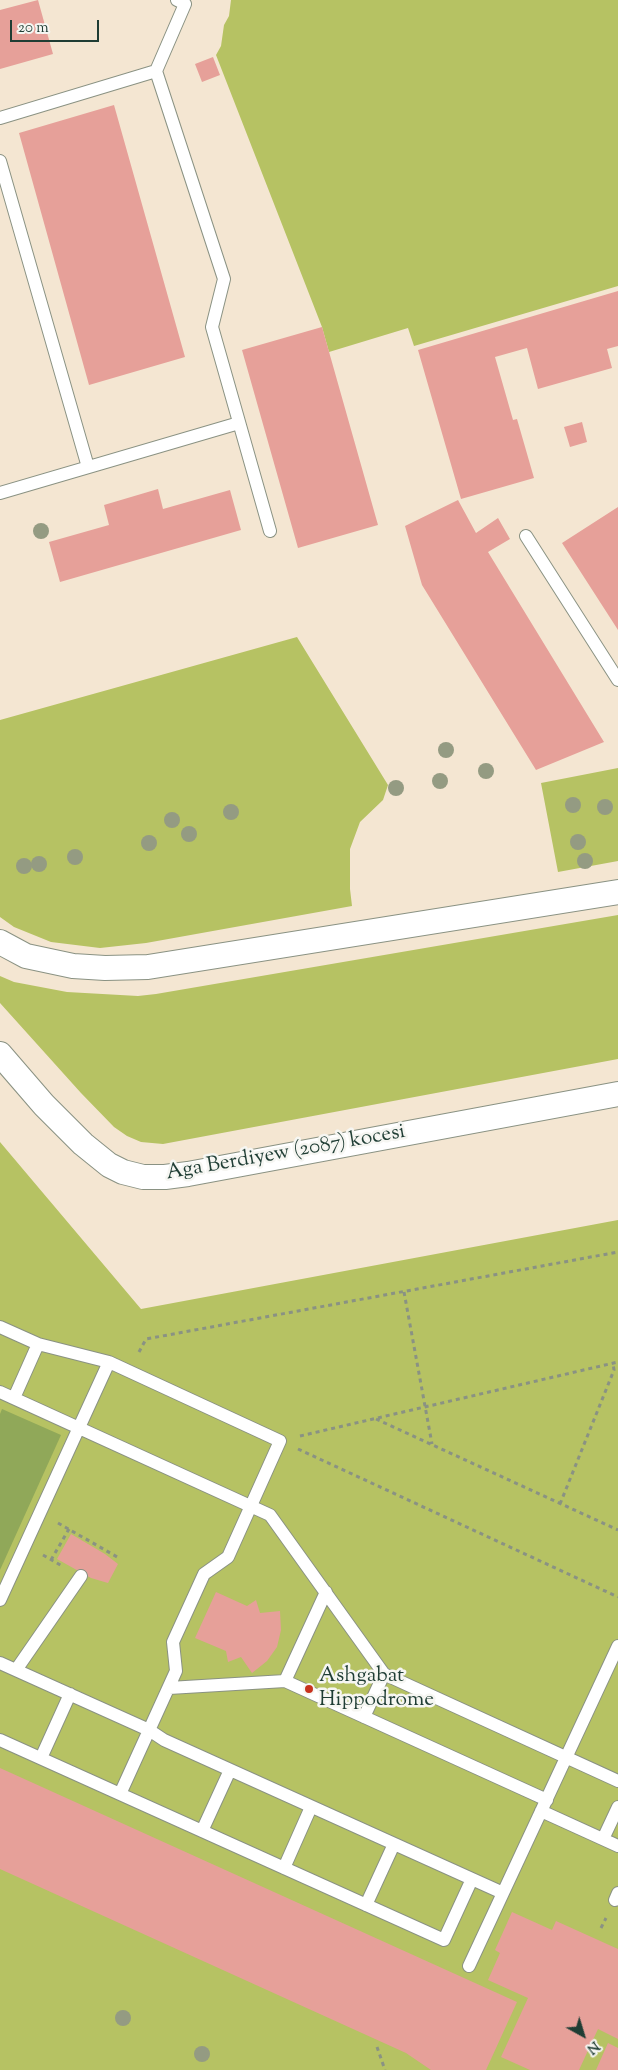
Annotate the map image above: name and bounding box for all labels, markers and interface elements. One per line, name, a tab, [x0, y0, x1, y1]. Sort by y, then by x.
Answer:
scale bar	[12, 10, 101, 42]
text: 20 m	[18, 18, 49, 39]
street label: Aga Berdiyew (2087) kocesi	[164, 1121, 408, 1187]
place label: Ashgabat Hippodrome	[319, 1664, 434, 1714]
marker: Ashgabat Hippodrome	[303, 1683, 315, 1695]
north arrow	[558, 2010, 608, 2060]
text: N	[582, 2035, 603, 2058]

